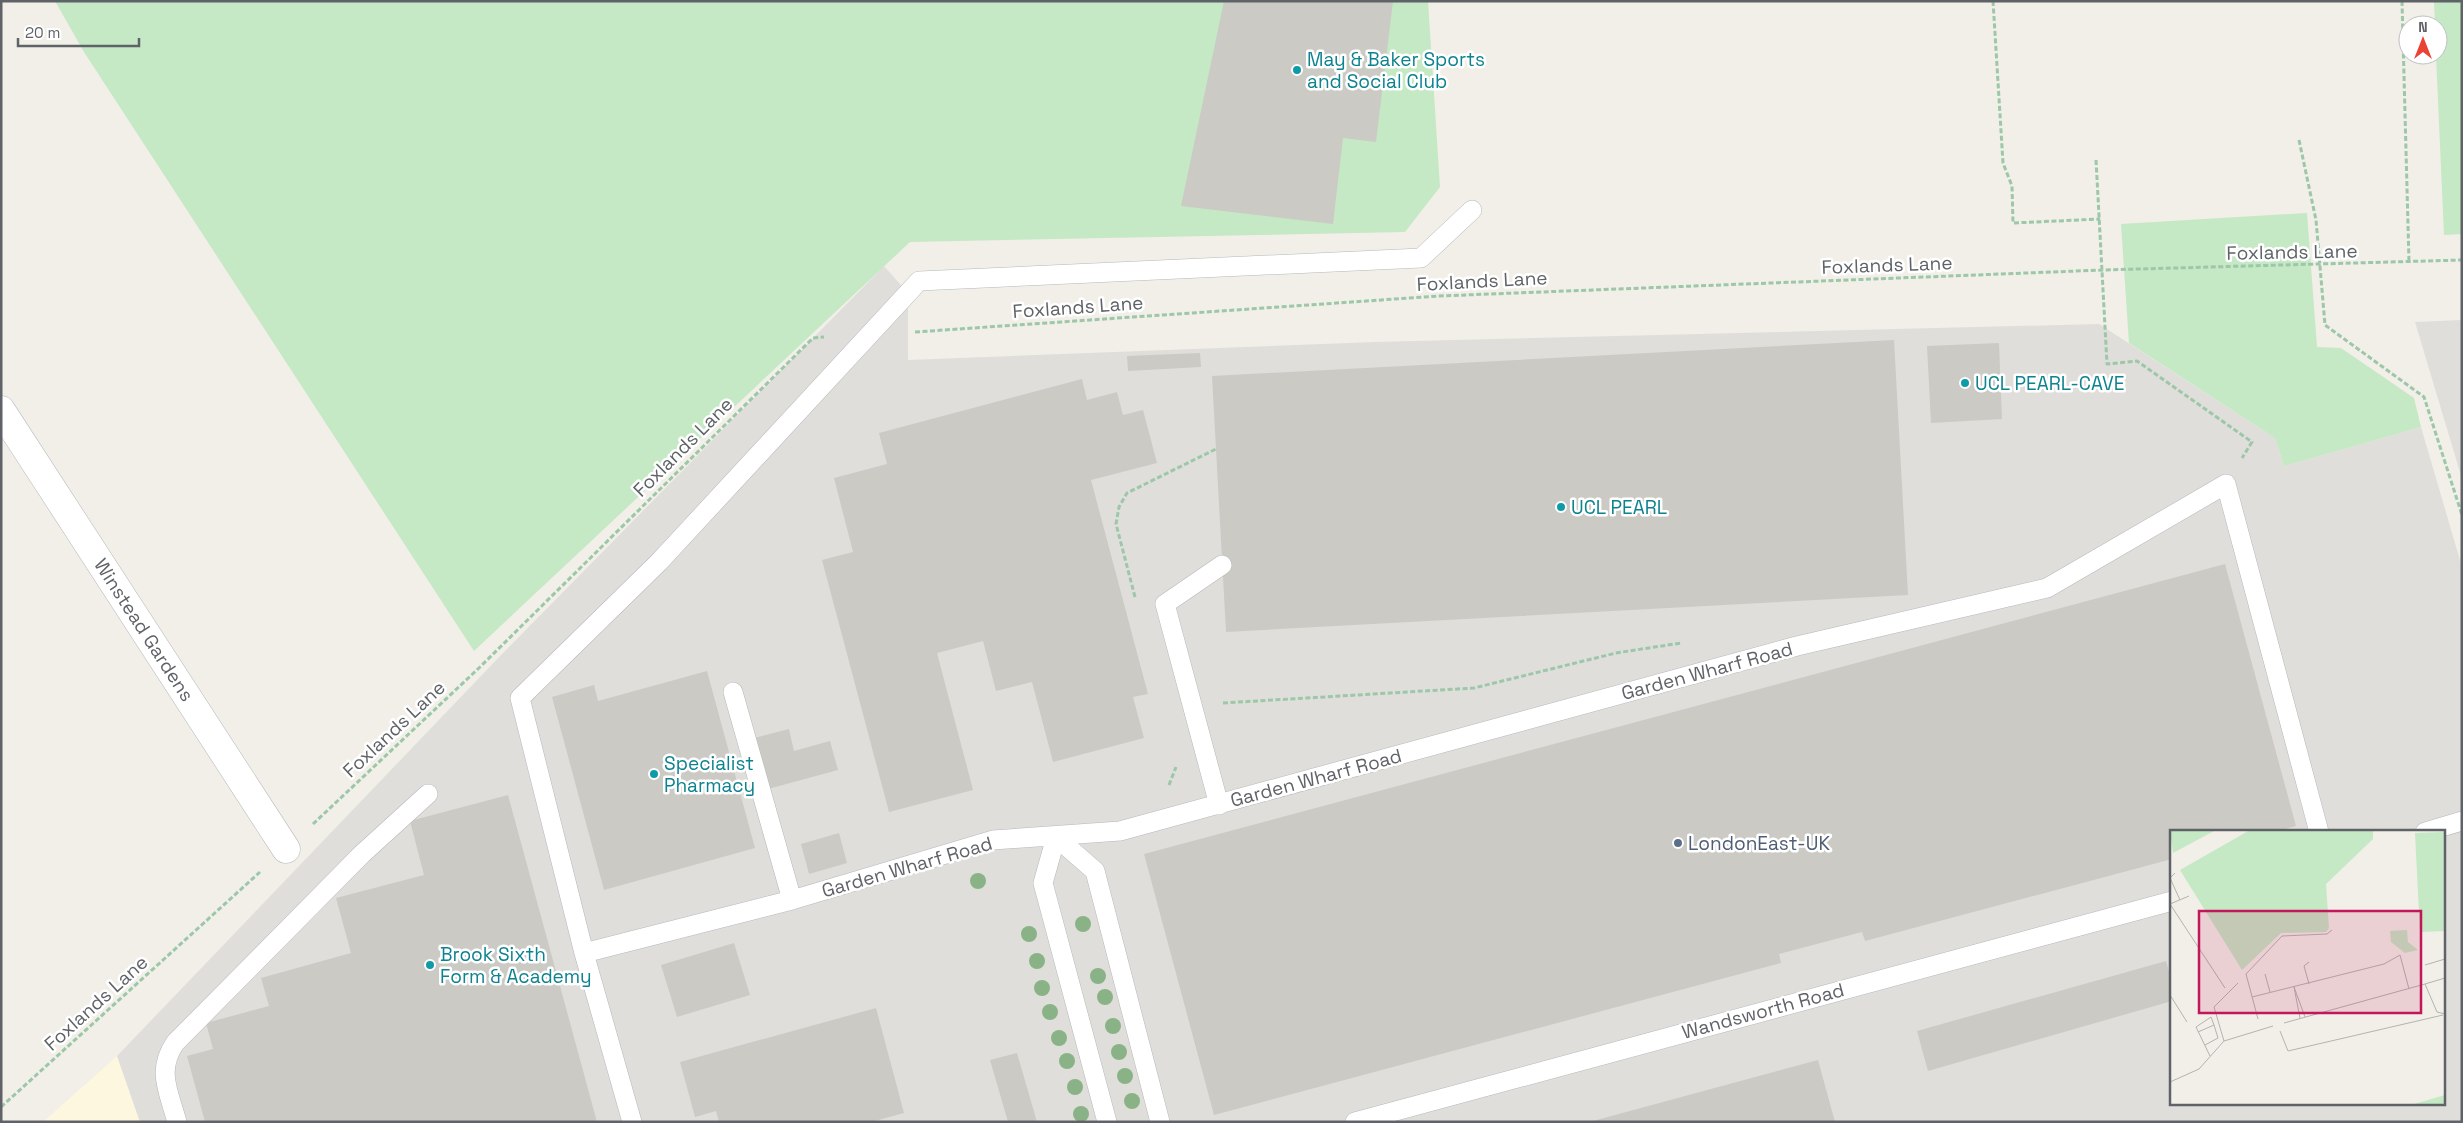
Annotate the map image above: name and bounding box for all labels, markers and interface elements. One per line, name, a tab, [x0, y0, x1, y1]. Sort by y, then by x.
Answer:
scale bar	[18, 15, 139, 47]
north arrow	[2398, 15, 2448, 65]
text: N	[2418, 18, 2428, 36]
text: 20 m	[25, 23, 60, 42]
place label: May & Baker Sports and Social Club	[1307, 47, 1485, 94]
marker: May & Baker Sports and Social Club	[1291, 64, 1303, 76]
street label: Foxlands Lane	[2226, 238, 2358, 266]
street label: Foxlands Lane	[1821, 250, 1953, 280]
street label: Foxlands Lane	[1416, 265, 1548, 297]
street label: Foxlands Lane	[1012, 290, 1144, 324]
place label: UCL PEARL-CAVE	[1975, 371, 2124, 396]
marker: UCL PEARL-CAVE	[1959, 377, 1971, 389]
street label: Foxlands Lane	[628, 392, 738, 502]
place label: UCL PEARL	[1571, 495, 1667, 520]
marker: UCL PEARL	[1555, 501, 1567, 513]
street label: Winstead Gardens	[88, 554, 200, 706]
street label: Garden Wharf Road	[1619, 636, 1795, 706]
street label: Foxlands Lane	[338, 675, 450, 783]
street label: Garden Wharf Road	[1228, 743, 1404, 813]
place label: Specialist Pharmacy	[664, 751, 755, 798]
marker: Specialist Pharmacy	[648, 768, 660, 780]
inset map	[2170, 830, 2446, 1106]
street label: Garden Wharf Road	[819, 831, 995, 903]
place label: LondonEast-UK	[1688, 831, 1830, 856]
marker: LondonEast-UK	[1672, 837, 1684, 849]
place label: Brook Sixth Form & Academy	[440, 942, 592, 989]
street label: Foxlands Lane	[39, 950, 153, 1056]
marker: Brook Sixth Form & Academy	[424, 959, 436, 971]
street label: Wandsworth Road	[1679, 977, 1847, 1045]

